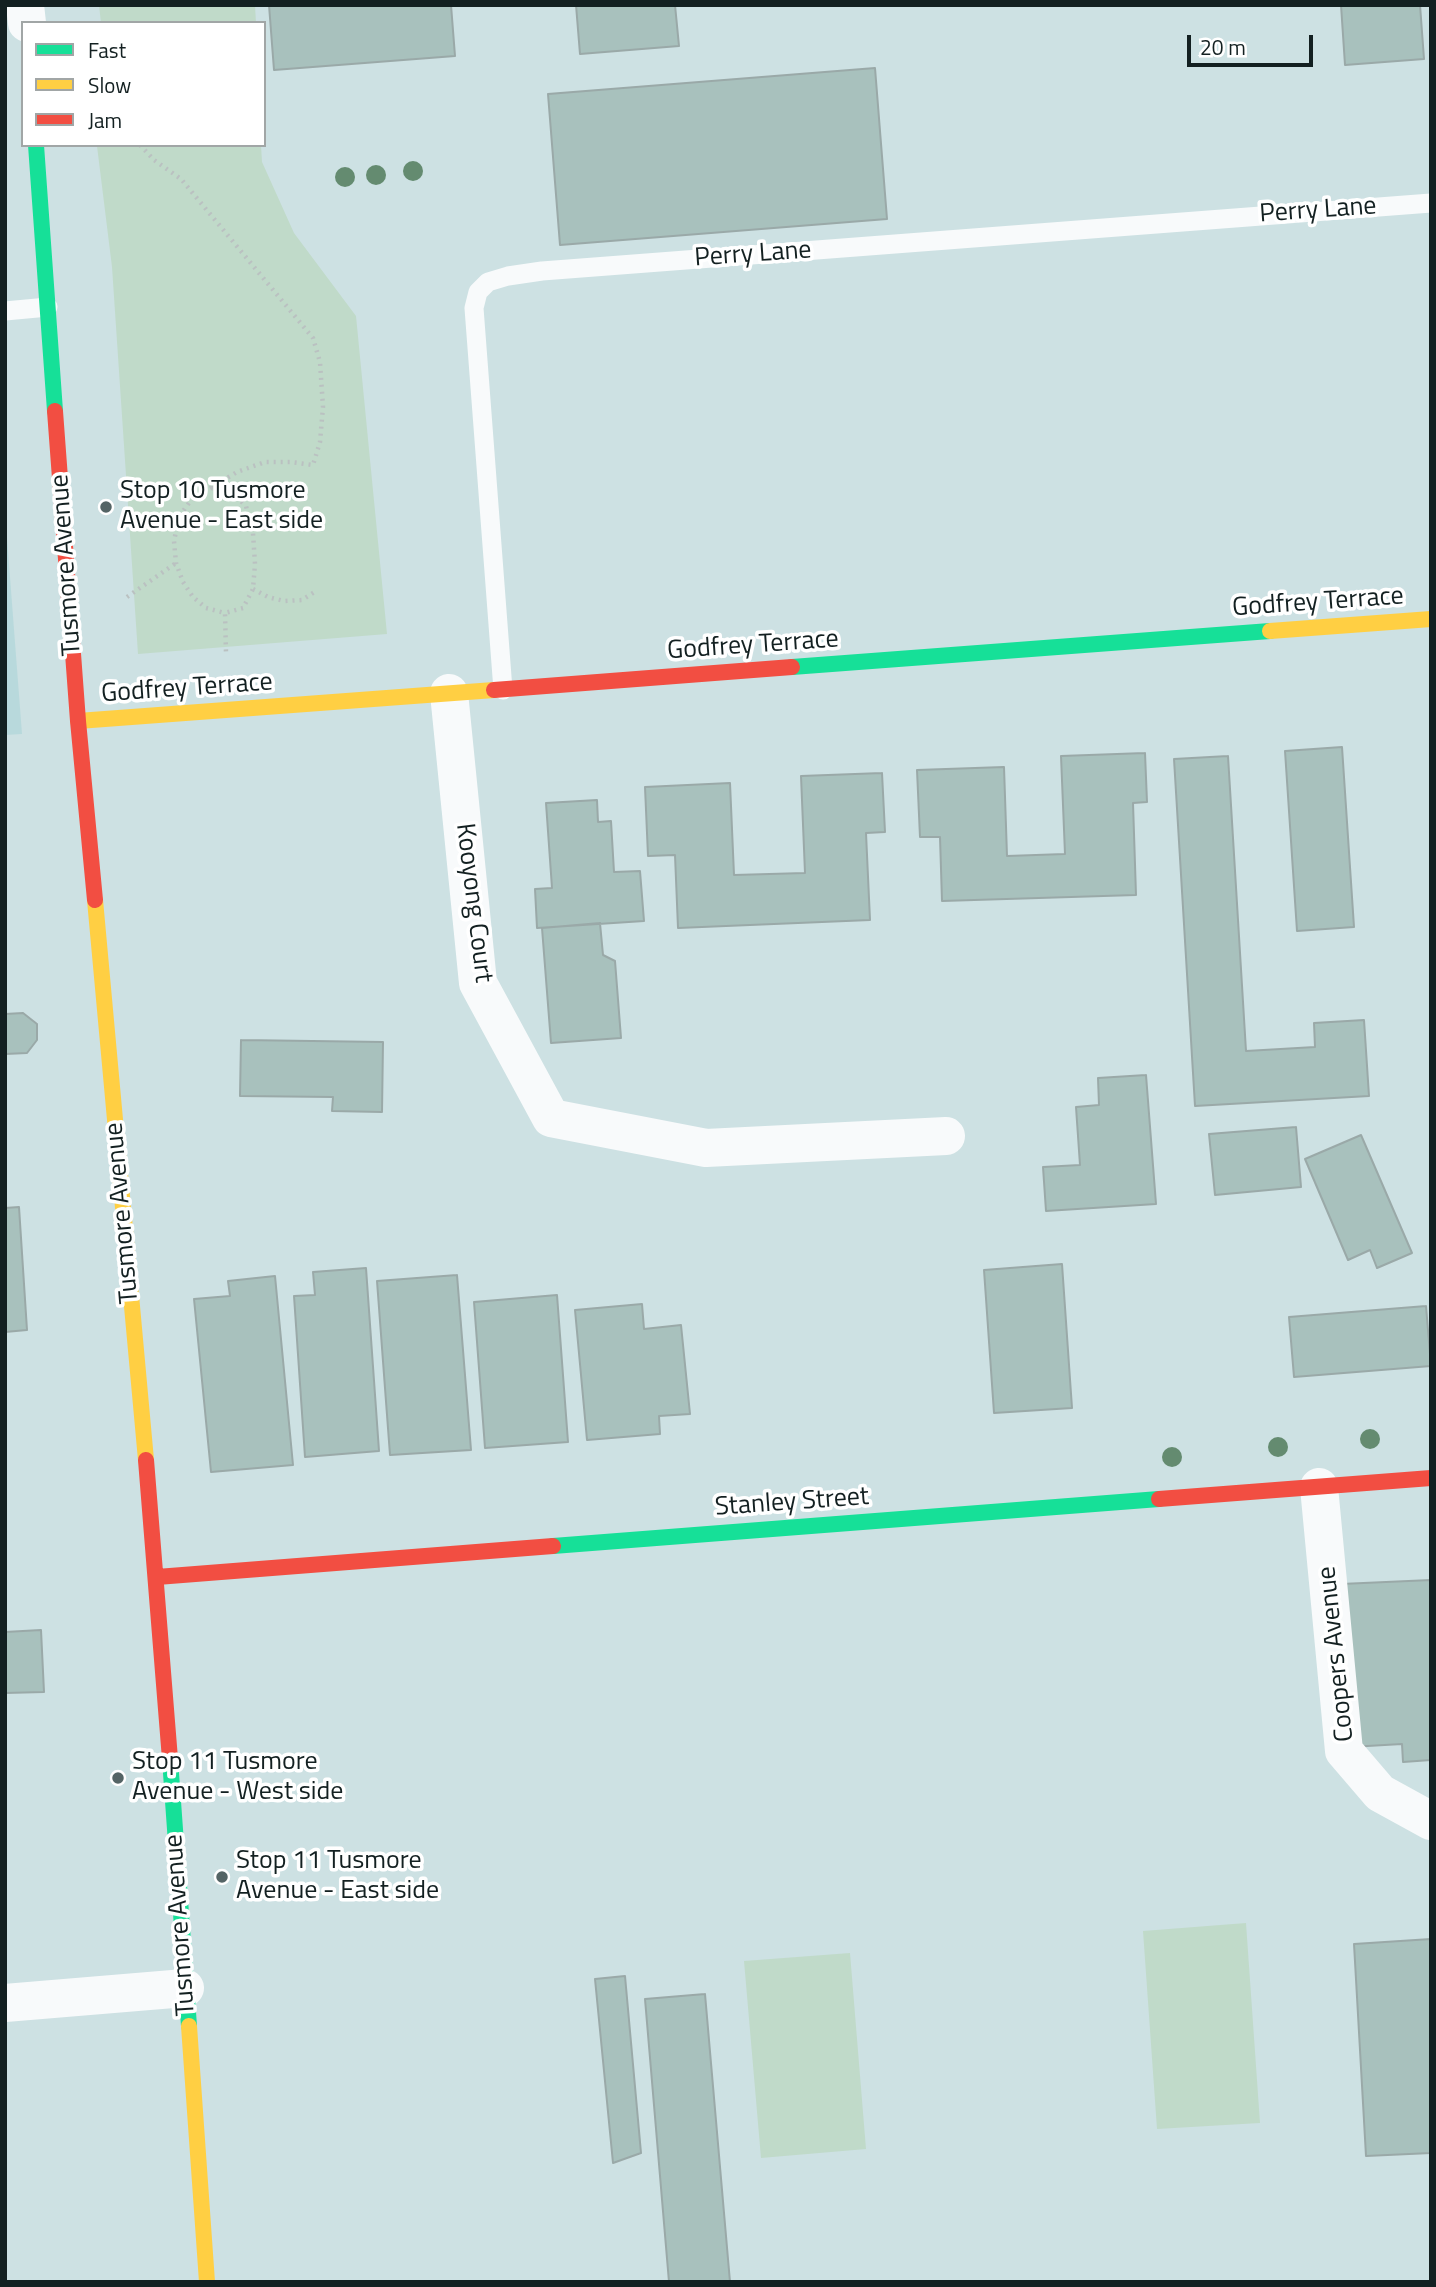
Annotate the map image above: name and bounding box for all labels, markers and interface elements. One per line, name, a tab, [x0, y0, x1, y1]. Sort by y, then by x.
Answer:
legend	[21, 21, 266, 147]
scale bar	[1191, 21, 1317, 65]
text: 20 m	[1200, 31, 1246, 63]
text: Fast	[88, 34, 126, 66]
text: Slow	[88, 69, 131, 101]
text: Jam	[88, 104, 122, 136]
street label: Perry Lane	[1258, 191, 1378, 231]
street label: Perry Lane	[693, 235, 813, 275]
street label: Tusmore Avenue	[45, 473, 89, 657]
place label: Stop 10 Tusmore Avenue - East side	[120, 476, 323, 538]
marker: Stop 10 Tusmore Avenue - East side	[98, 499, 114, 515]
street label: Godfrey Terrace	[1231, 581, 1405, 625]
street label: Godfrey Terrace	[666, 624, 840, 668]
street label: Godfrey Terrace	[100, 667, 274, 711]
street label: Kooyong Court	[448, 822, 498, 984]
street label: Tusmore Avenue	[100, 1121, 146, 1305]
street label: Stanley Street	[714, 1482, 870, 1524]
street label: Coopers Avenue	[1312, 1565, 1362, 1743]
place label: Stop 11 Tusmore Avenue - West side	[132, 1747, 343, 1809]
marker: Stop 11 Tusmore Avenue - West side	[110, 1770, 126, 1786]
street label: Tusmore Avenue	[159, 1833, 203, 2017]
place label: Stop 11 Tusmore Avenue - East side	[236, 1846, 439, 1908]
marker: Stop 11 Tusmore Avenue - East side	[214, 1869, 230, 1885]

